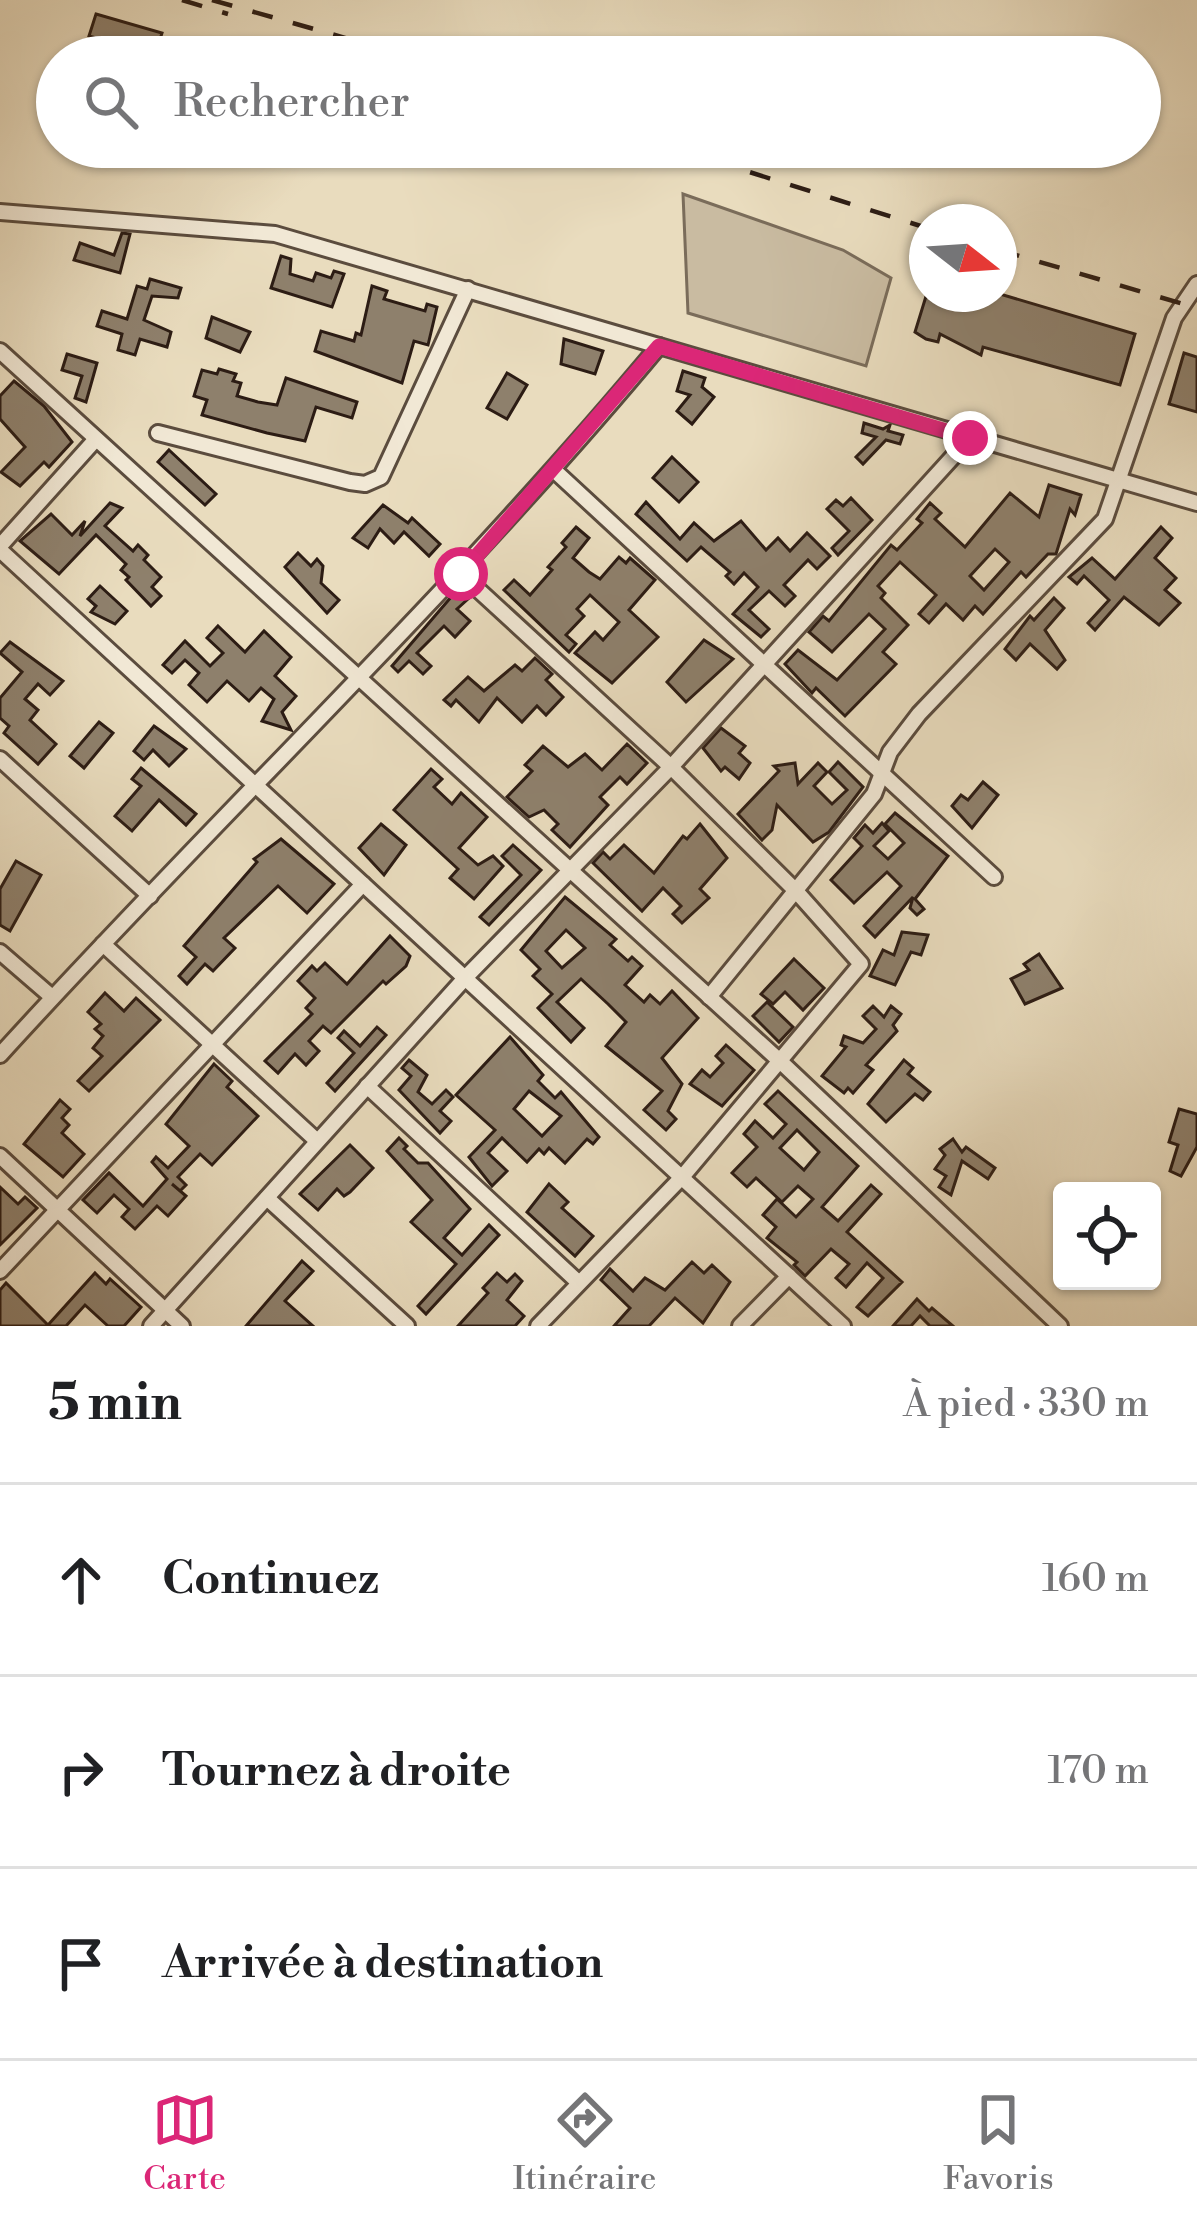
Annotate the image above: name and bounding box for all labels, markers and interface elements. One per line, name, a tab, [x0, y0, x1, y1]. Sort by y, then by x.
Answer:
search box	[36, 36, 1161, 168]
icon: search	[78, 69, 144, 135]
text: Rechercher	[174, 74, 410, 131]
north arrow	[909, 204, 1017, 312]
route end	[943, 411, 997, 465]
route start	[434, 547, 488, 601]
map controls	[1053, 1182, 1161, 1290]
button: locate	[1053, 1182, 1161, 1290]
text: 5 min	[48, 1372, 182, 1436]
text: À pied · 330 m	[903, 1380, 1149, 1429]
icon: ahead	[48, 1547, 114, 1613]
text: Continuez	[162, 1551, 379, 1608]
text: 160 m	[1042, 1555, 1149, 1604]
icon: right	[48, 1739, 114, 1805]
text: Tournez à droite	[162, 1743, 511, 1800]
text: 170 m	[1047, 1747, 1149, 1796]
icon: arrive	[48, 1931, 114, 1997]
text: Arrivée à destination	[162, 1935, 603, 1992]
tab: Carte	[143, 2087, 226, 2200]
tab: Itinéraire	[513, 2087, 656, 2200]
tab: Favoris	[943, 2087, 1054, 2200]

